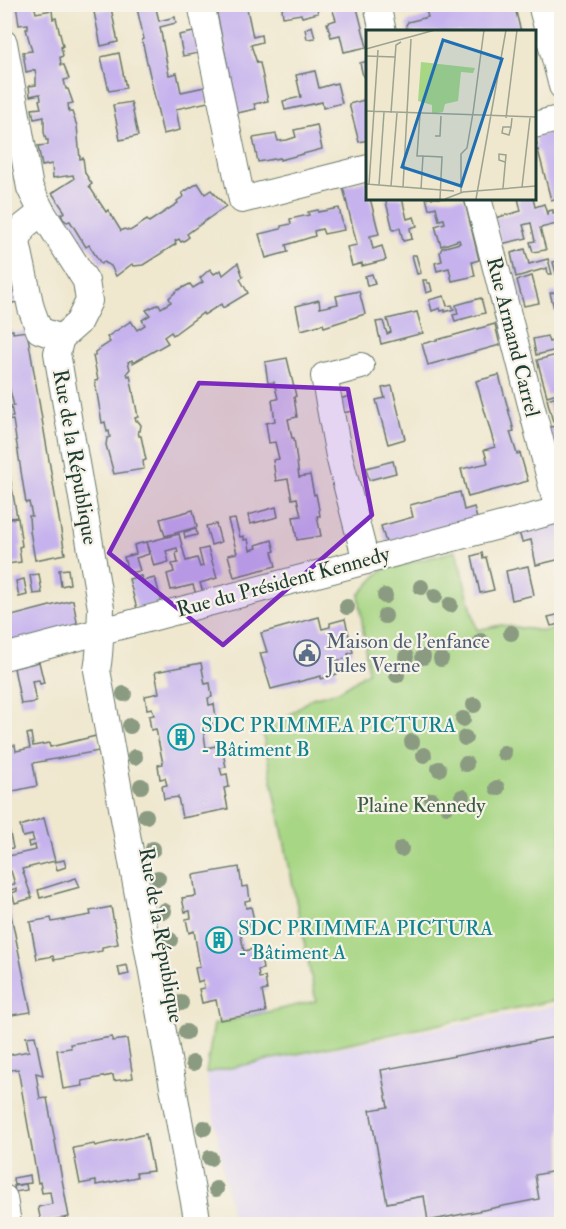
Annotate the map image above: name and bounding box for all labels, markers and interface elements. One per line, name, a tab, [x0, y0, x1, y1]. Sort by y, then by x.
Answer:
inset map	[366, 30, 536, 200]
street label: Rue Armand Carrel	[480, 254, 546, 421]
street label: Rue de la République	[46, 367, 104, 547]
street label: Rue du Président Kennedy	[173, 540, 394, 624]
place label: Maison de l'enfance Jules Verne	[325, 628, 490, 679]
public building icon: Maison de l'enfance Jules Verne	[292, 638, 322, 668]
place label: SDC PRIMMEA PICTURA - Bâtiment B	[201, 712, 456, 763]
building icon: SDC PRIMMEA PICTURA - Bâtiment B	[166, 722, 196, 752]
park label: Plaine Kennedy	[356, 792, 486, 819]
street label: Rue de la République	[132, 845, 190, 1025]
place label: SDC PRIMMEA PICTURA - Bâtiment A	[238, 915, 493, 966]
building icon: SDC PRIMMEA PICTURA - Bâtiment A	[204, 925, 234, 955]

